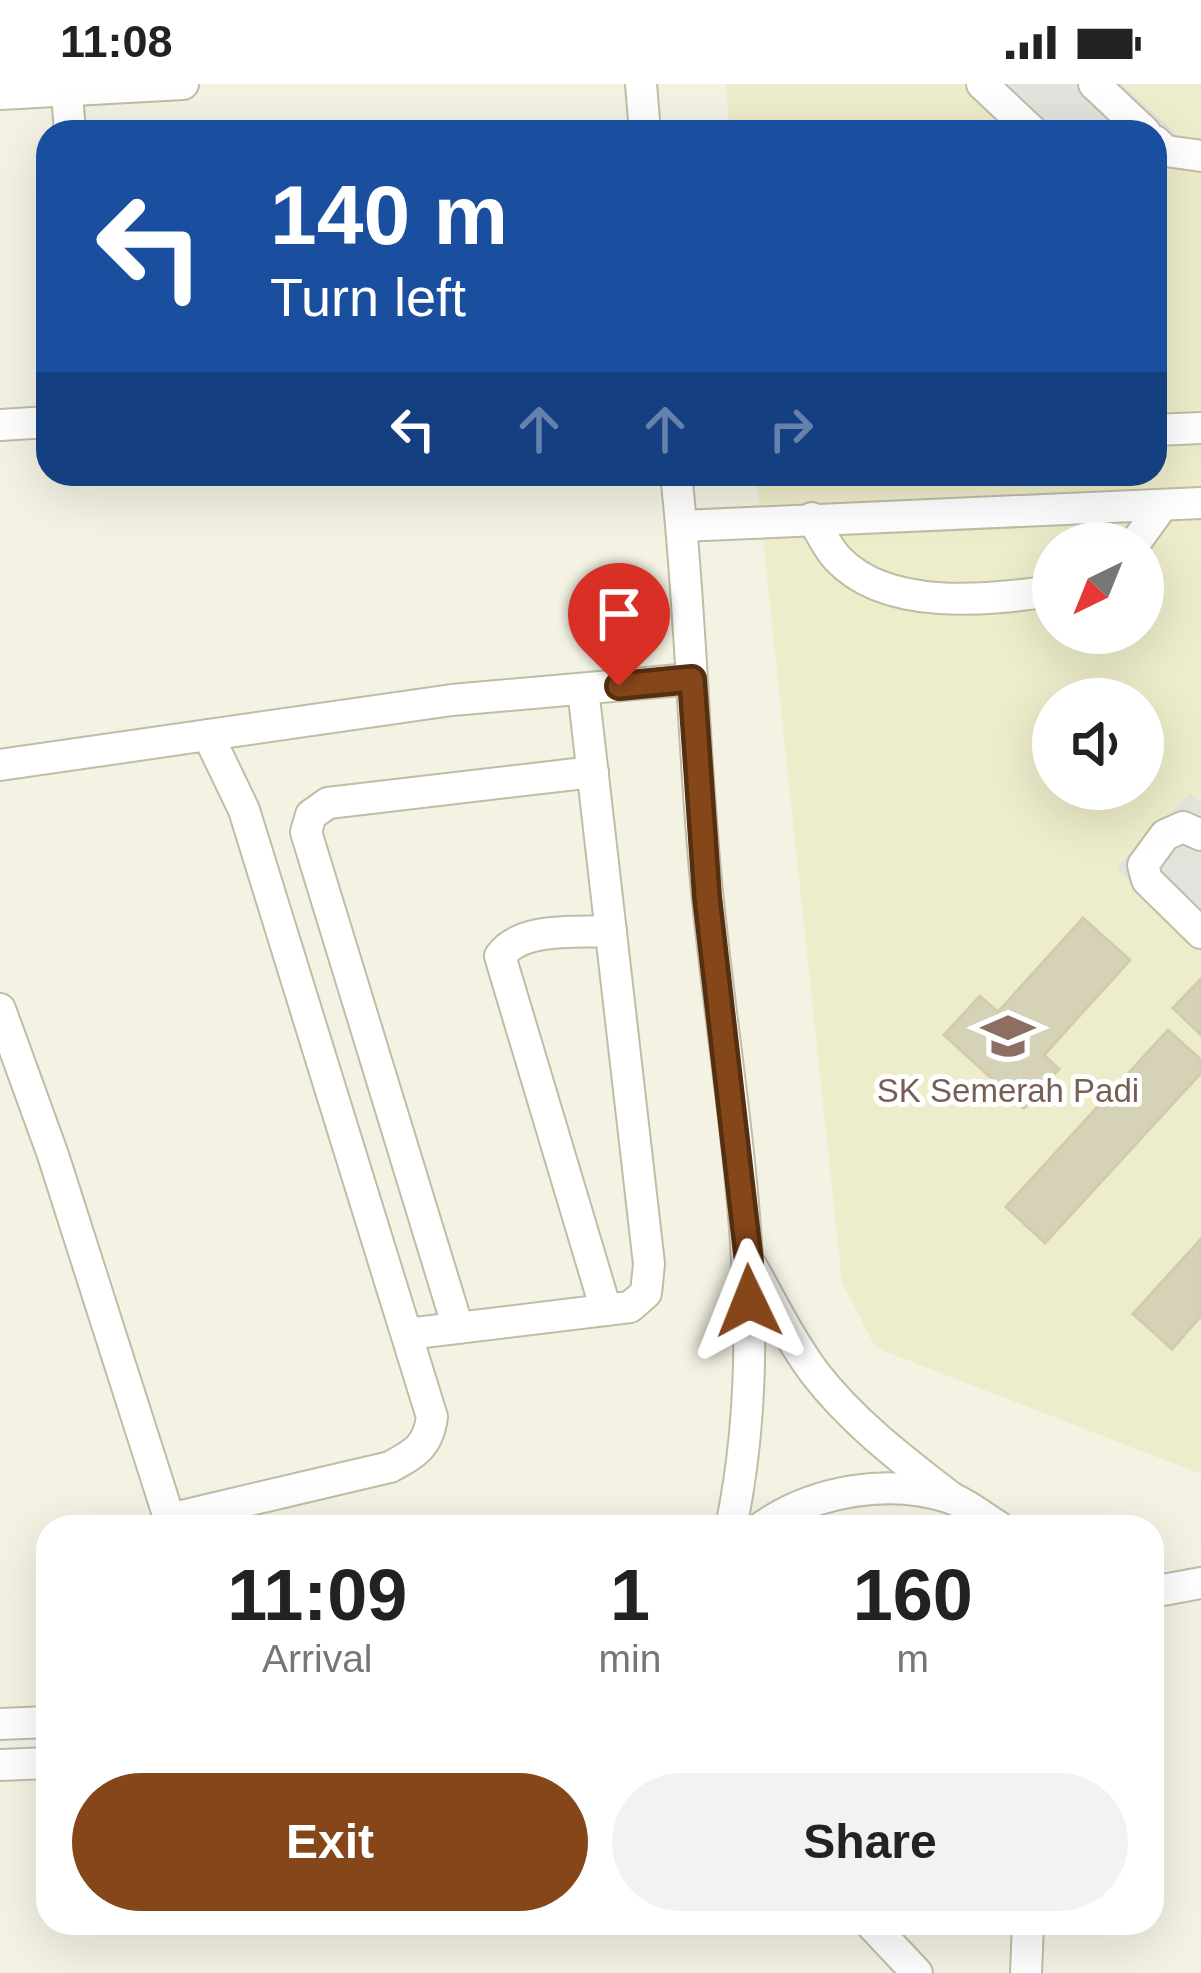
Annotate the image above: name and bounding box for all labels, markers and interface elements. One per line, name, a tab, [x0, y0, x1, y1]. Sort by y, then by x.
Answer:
text: 11:08	[60, 16, 173, 67]
icon: left	[72, 168, 228, 324]
text: 140 m	[270, 168, 508, 262]
text: Turn left	[270, 267, 466, 327]
icon: left	[380, 396, 446, 462]
icon: ahead	[506, 396, 572, 462]
icon: ahead	[632, 396, 698, 462]
icon: right	[758, 396, 824, 462]
north arrow	[1032, 522, 1164, 654]
map controls	[1032, 522, 1164, 810]
pin	[568, 563, 670, 686]
icon: arrive	[586, 581, 652, 647]
button: sound	[1032, 678, 1164, 810]
school or university icon: SK Semerah Padi	[979, 1007, 1037, 1065]
place label: SK Semerah Padi	[877, 1072, 1139, 1109]
position arrow	[686, 1238, 812, 1364]
text: 11:09	[227, 1555, 407, 1635]
text: 1	[610, 1555, 650, 1635]
text: 160	[853, 1555, 973, 1635]
text: Arrival	[262, 1637, 373, 1680]
text: min	[599, 1637, 661, 1680]
text: m	[896, 1637, 929, 1680]
button: Exit	[72, 1773, 588, 1911]
button: Share	[612, 1773, 1128, 1911]

